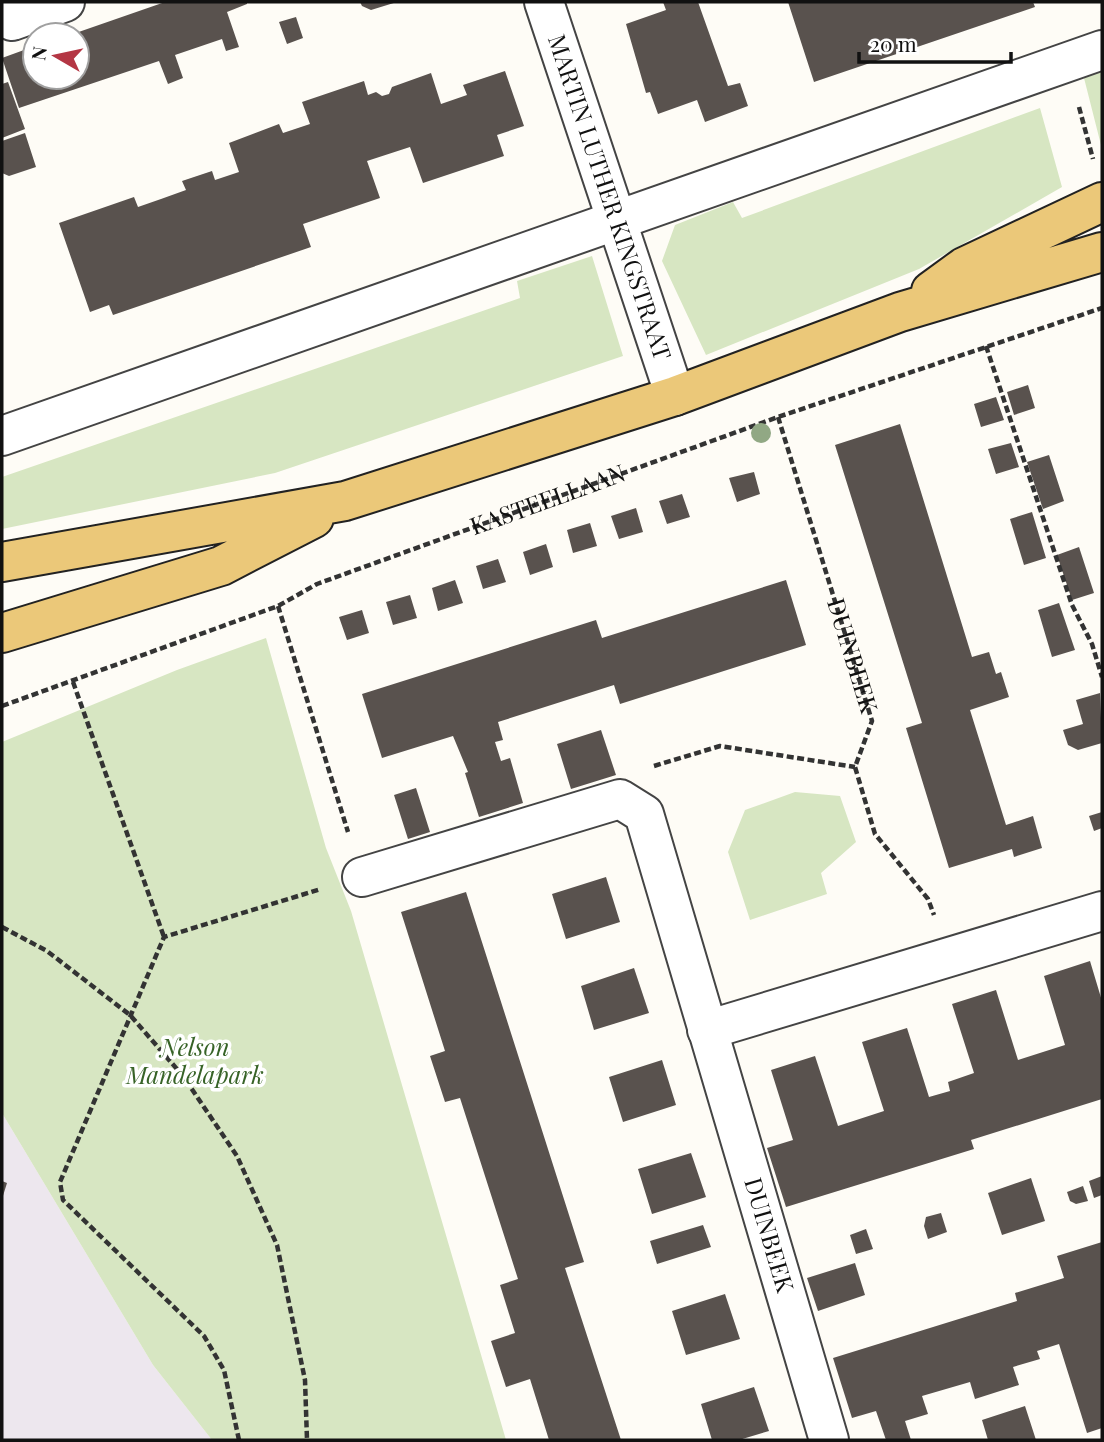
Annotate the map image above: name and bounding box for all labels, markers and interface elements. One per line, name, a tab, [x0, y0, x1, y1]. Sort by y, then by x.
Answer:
north arrow	[21, 21, 91, 91]
scale bar	[859, 21, 1011, 65]
text: 20 m	[870, 29, 917, 57]
street label: MARTIN LUTHER KINGSTRAAT	[542, 30, 680, 364]
text: N	[24, 44, 52, 62]
street label: KASTEELLAAN	[465, 456, 629, 541]
street label: DUINBEEK	[821, 594, 887, 717]
park label: Nelson Mandelapark	[125, 1030, 264, 1090]
street label: DUINBEEK	[738, 1173, 803, 1296]

